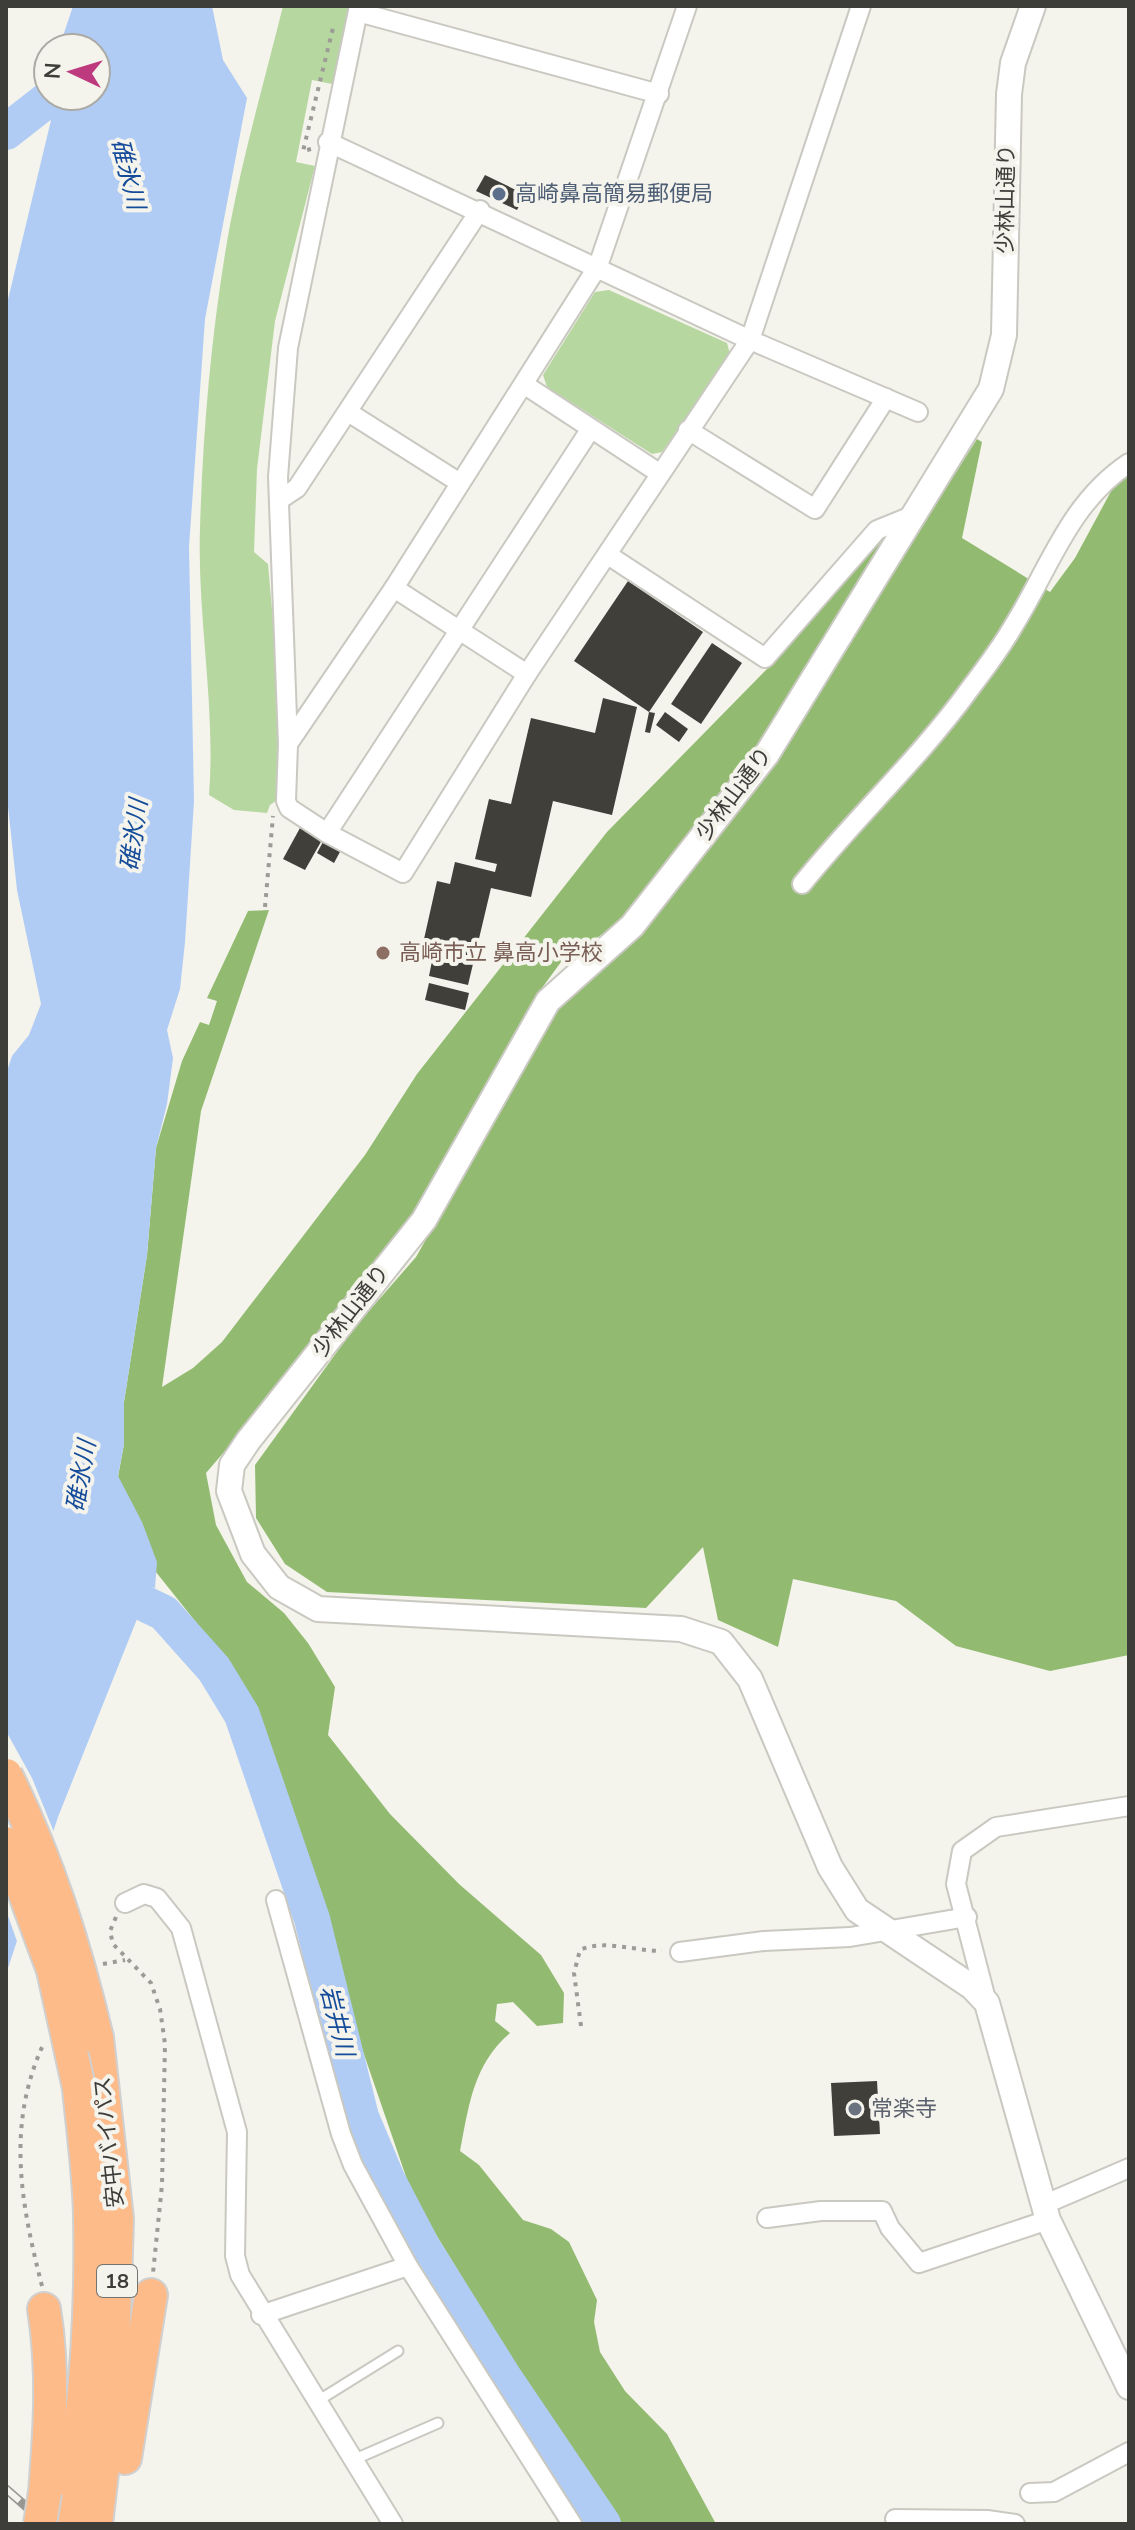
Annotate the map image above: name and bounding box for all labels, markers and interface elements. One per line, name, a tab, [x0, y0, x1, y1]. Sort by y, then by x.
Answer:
north arrow	[32, 32, 112, 112]
text: N	[38, 61, 69, 80]
water label: 碓氷川	[104, 135, 153, 216]
street label: 少林山通り	[990, 144, 1022, 254]
place label: 高崎鼻高簡易郵便局	[515, 179, 713, 209]
marker: 高崎鼻高簡易郵便局	[490, 185, 508, 203]
street label: 少林山通り	[689, 741, 779, 847]
water label: 碓氷川	[113, 794, 155, 873]
place label: 高崎市立 鼻高小学校	[399, 938, 603, 968]
marker: 高崎市立 鼻高小学校	[374, 944, 392, 962]
street label: 少林山通り	[305, 1258, 397, 1364]
water label: 碓氷川	[59, 1435, 104, 1514]
water label: 岩井川	[313, 1982, 362, 2063]
street label: 安中バイパス	[87, 2075, 131, 2209]
place label: 常楽寺	[871, 2094, 937, 2124]
marker: 常楽寺	[846, 2100, 864, 2118]
road number: 18	[97, 2265, 137, 2297]

